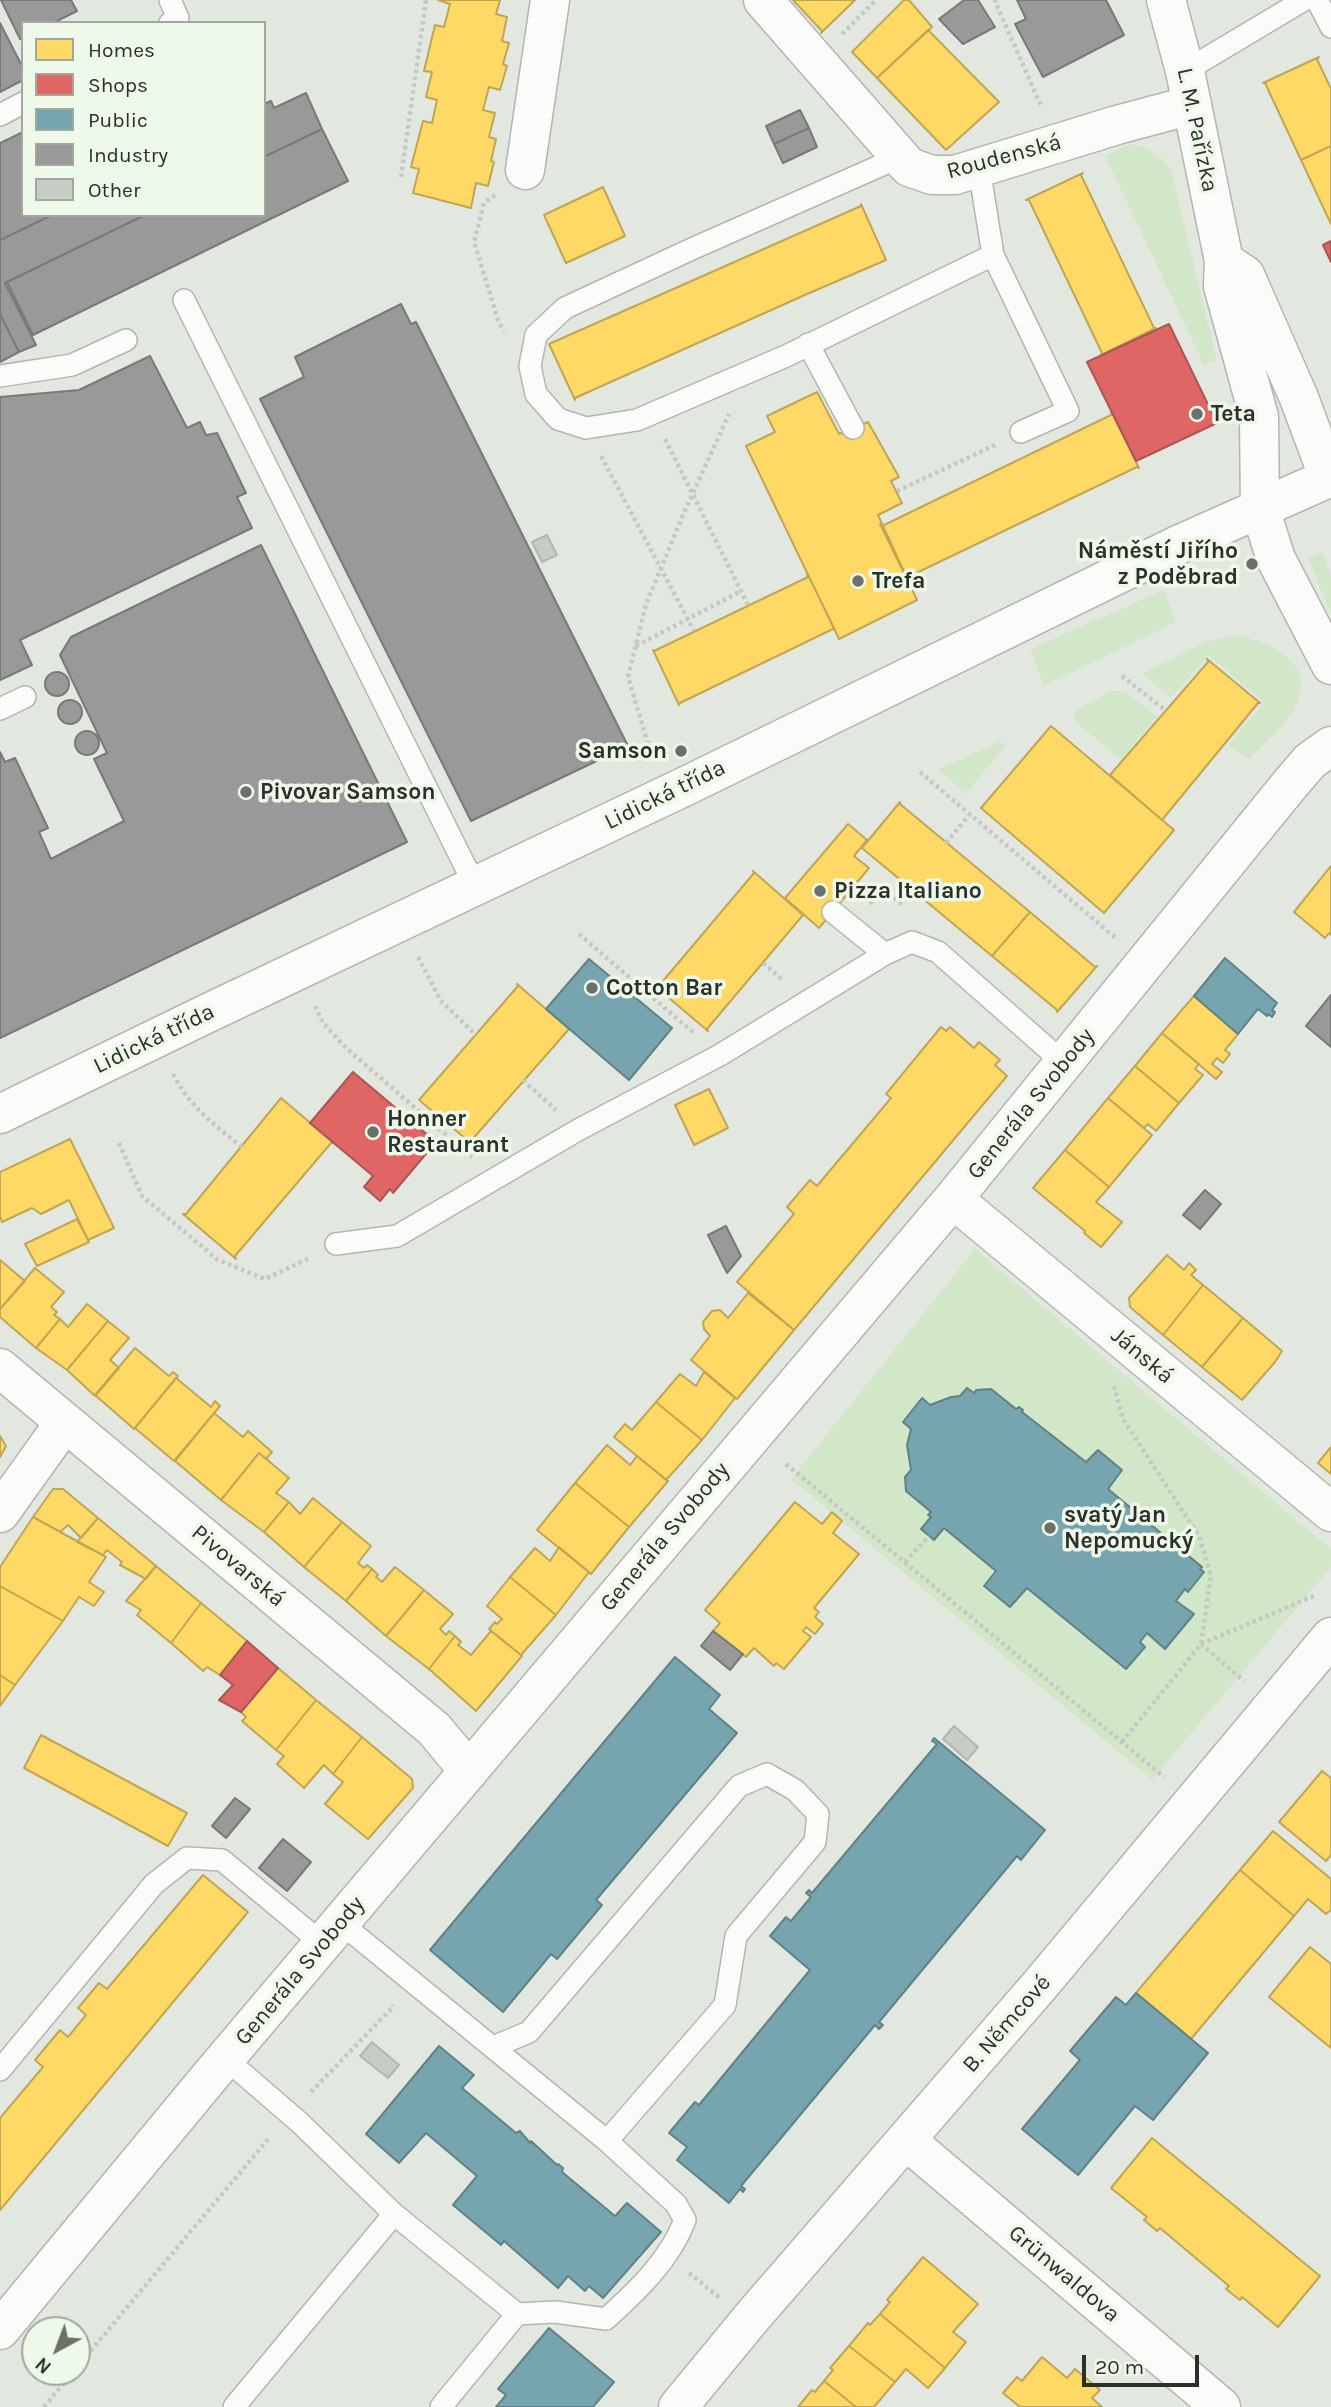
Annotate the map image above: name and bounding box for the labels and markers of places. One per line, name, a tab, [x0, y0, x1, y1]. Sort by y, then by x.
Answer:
place label: Teta	[1211, 400, 1256, 428]
marker: Teta	[1189, 406, 1205, 422]
place label: Náměstí Jiřího z Poděbrad	[1078, 537, 1238, 591]
marker: Náměstí Jiřího z Poděbrad	[1244, 556, 1260, 572]
place label: Trefa	[872, 567, 925, 595]
marker: Trefa	[850, 573, 866, 589]
place label: Samson	[578, 737, 667, 765]
marker: Samson	[673, 743, 689, 759]
place label: Pivovar Samson	[260, 778, 436, 806]
marker: Pivovar Samson	[238, 784, 254, 800]
place label: Pizza Italiano	[834, 877, 982, 905]
marker: Pizza Italiano	[812, 883, 828, 899]
place label: Cotton Bar	[606, 974, 722, 1002]
marker: Cotton Bar	[584, 980, 600, 996]
place label: Honner Restaurant	[387, 1105, 509, 1159]
marker: Honner Restaurant	[365, 1124, 381, 1140]
place label: svatý Jan Nepomucký	[1064, 1501, 1193, 1555]
marker: svatý Jan Nepomucký	[1042, 1520, 1058, 1536]

